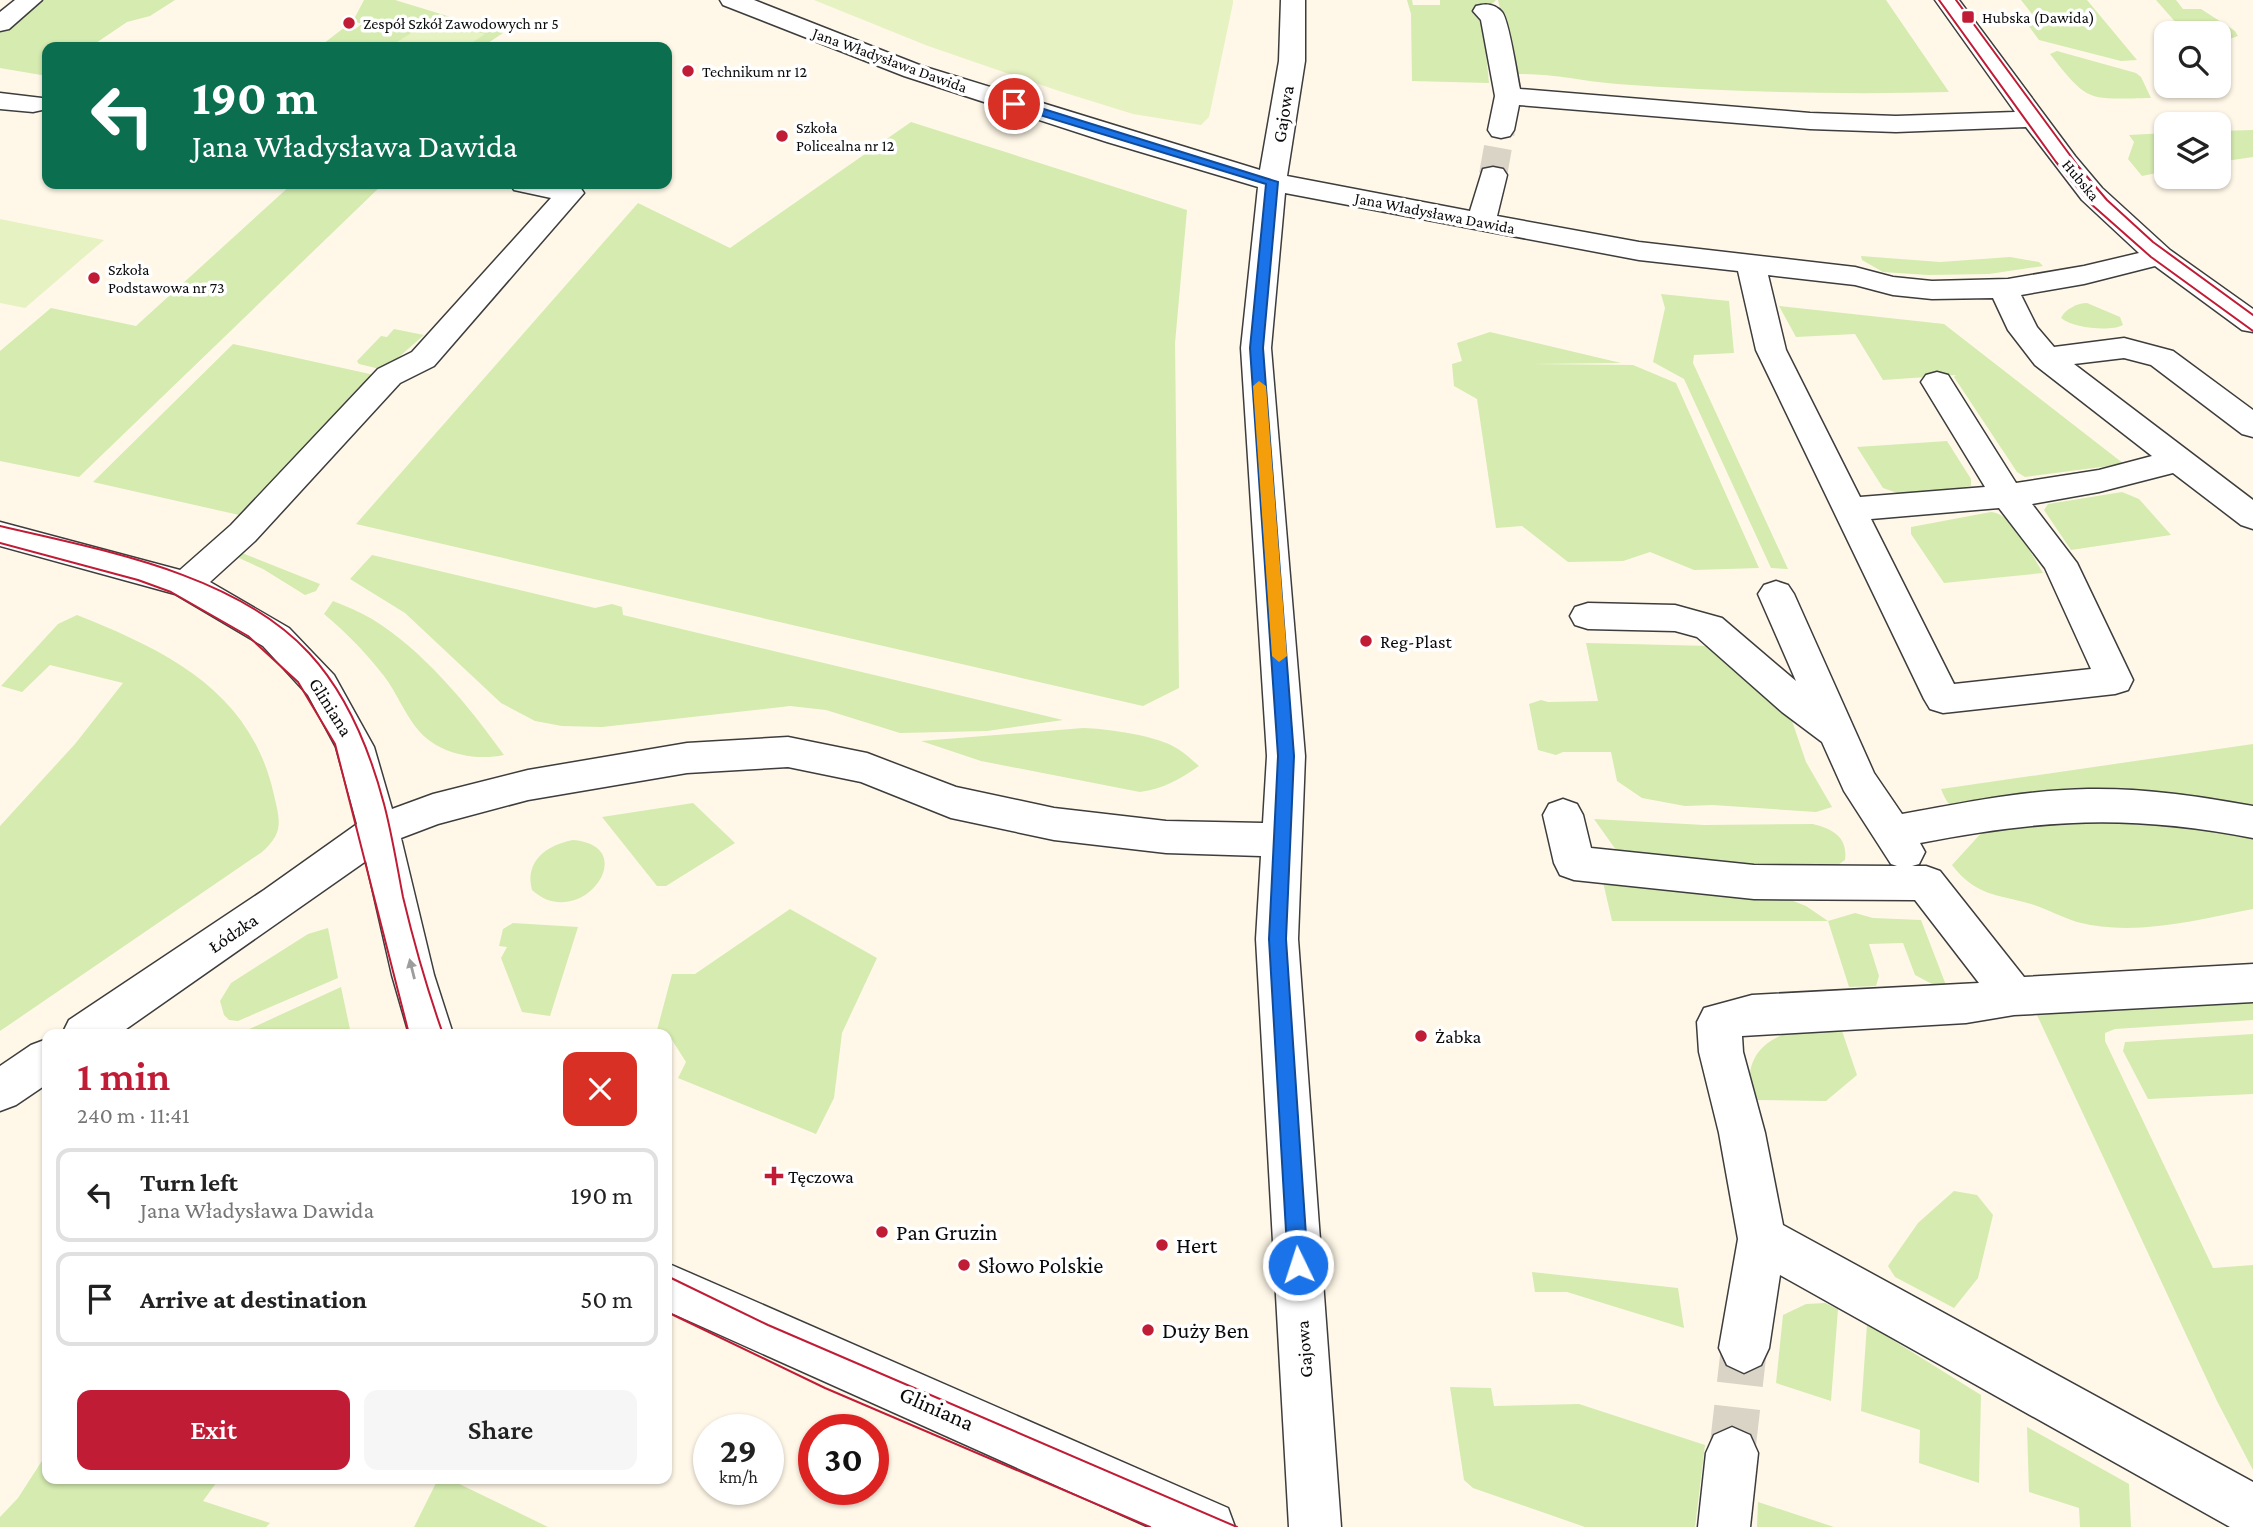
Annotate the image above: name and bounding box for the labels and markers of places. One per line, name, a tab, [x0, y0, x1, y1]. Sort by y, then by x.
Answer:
marker: Hubska (Dawida)	[1960, 9, 1976, 25]
place label: Hubska (Dawida)	[1982, 9, 2095, 27]
marker: Zespół Szkół Zawodowych nr 5	[341, 15, 357, 31]
place label: Zespół Szkół Zawodowych nr 5	[363, 15, 559, 33]
marker: Technikum nr 12	[680, 63, 696, 79]
place label: Technikum nr 12	[702, 63, 808, 80]
pin	[984, 74, 1044, 134]
place label: Szkoła Policealna nr 12	[796, 119, 895, 154]
marker: Szkoła Policealna nr 12	[774, 128, 790, 144]
place label: Szkoła Podstawowa nr 73	[108, 261, 225, 296]
marker: Szkoła Podstawowa nr 73	[86, 270, 102, 286]
place label: Reg-Plast	[1380, 631, 1452, 652]
marker: Reg-Plast	[1358, 633, 1374, 649]
place label: Żabka	[1435, 1026, 1481, 1047]
marker: Żabka	[1413, 1028, 1429, 1044]
place label: Tęczowa	[788, 1166, 854, 1187]
marker: Tęczowa	[766, 1168, 782, 1184]
place label: Pan Gruzin	[896, 1219, 998, 1245]
marker: Pan Gruzin	[874, 1224, 890, 1240]
place label: Hert	[1176, 1232, 1217, 1258]
marker: Hert	[1154, 1237, 1170, 1253]
place label: Słowo Polskie	[978, 1252, 1103, 1278]
marker: Słowo Polskie	[956, 1257, 972, 1273]
place label: Duży Ben	[1162, 1317, 1249, 1343]
marker: Duży Ben	[1140, 1322, 1156, 1338]

